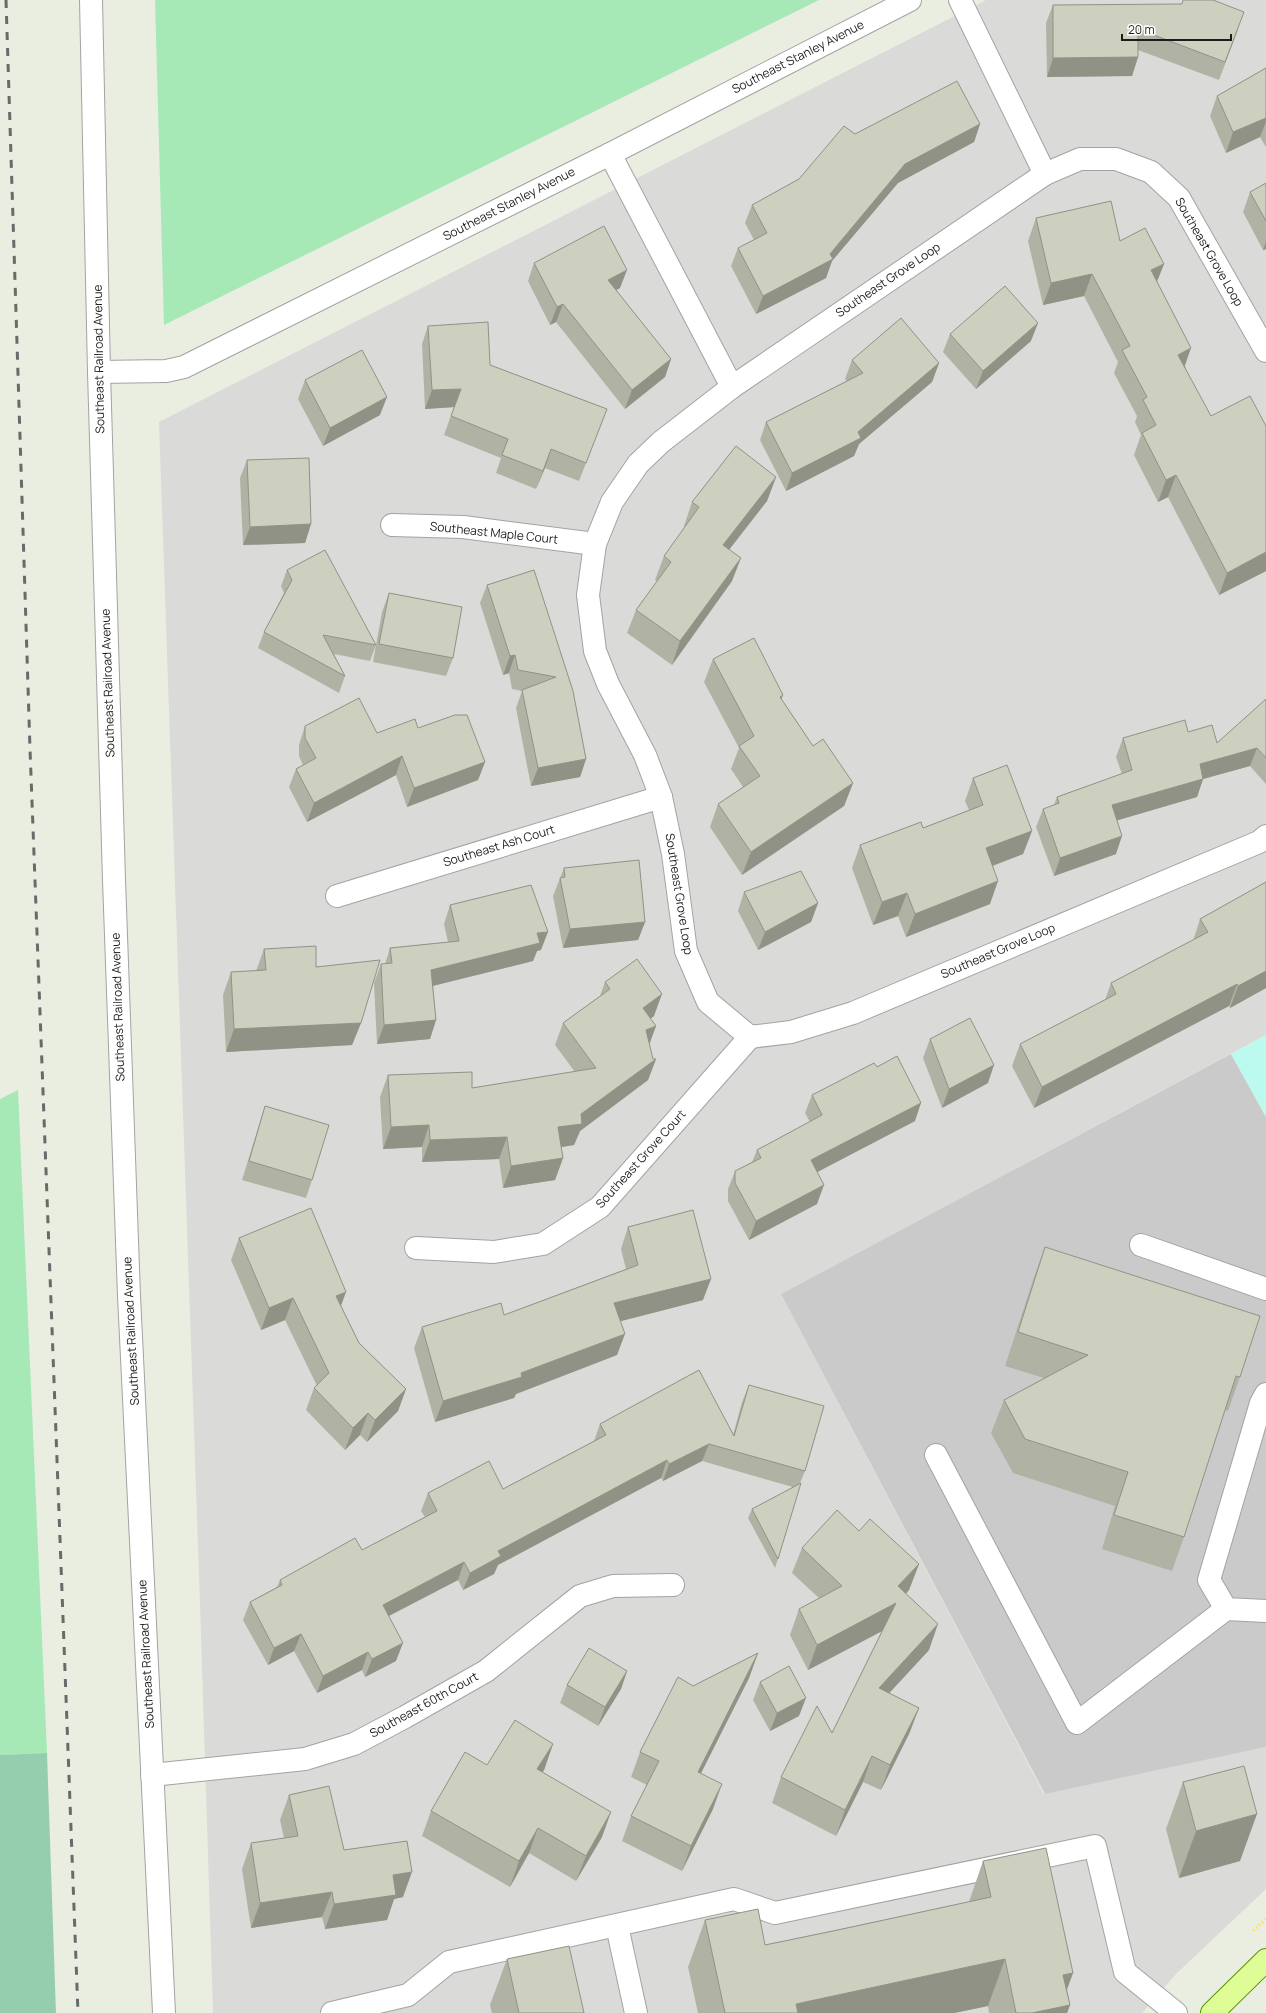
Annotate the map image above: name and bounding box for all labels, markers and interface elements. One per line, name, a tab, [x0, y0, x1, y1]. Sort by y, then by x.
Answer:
street label: Southeast Stanley Avenue	[729, 16, 867, 97]
scale bar	[1122, 16, 1231, 42]
text: 20 m	[1128, 21, 1155, 38]
street label: Southeast Stanley Avenue	[440, 163, 578, 244]
street label: Southeast Grove Loop	[1171, 194, 1248, 309]
street label: Southeast Grove Loop	[832, 238, 943, 321]
street label: Southeast Railroad Avenue	[89, 284, 108, 434]
street label: Southeast Maple Court	[429, 517, 559, 548]
street label: Southeast Railroad Avenue	[96, 608, 119, 758]
street label: Southeast Ash Court	[441, 820, 557, 871]
street label: Southeast Grove Loop	[661, 832, 697, 956]
street label: Southeast Grove Loop	[938, 919, 1058, 982]
street label: Southeast Railroad Avenue	[106, 932, 129, 1082]
street label: Southeast Grove Court	[592, 1106, 690, 1212]
street label: Southeast Railroad Avenue	[118, 1256, 143, 1406]
street label: Southeast Railroad Avenue	[133, 1579, 158, 1729]
street label: Southeast 60th Court	[366, 1668, 481, 1741]

